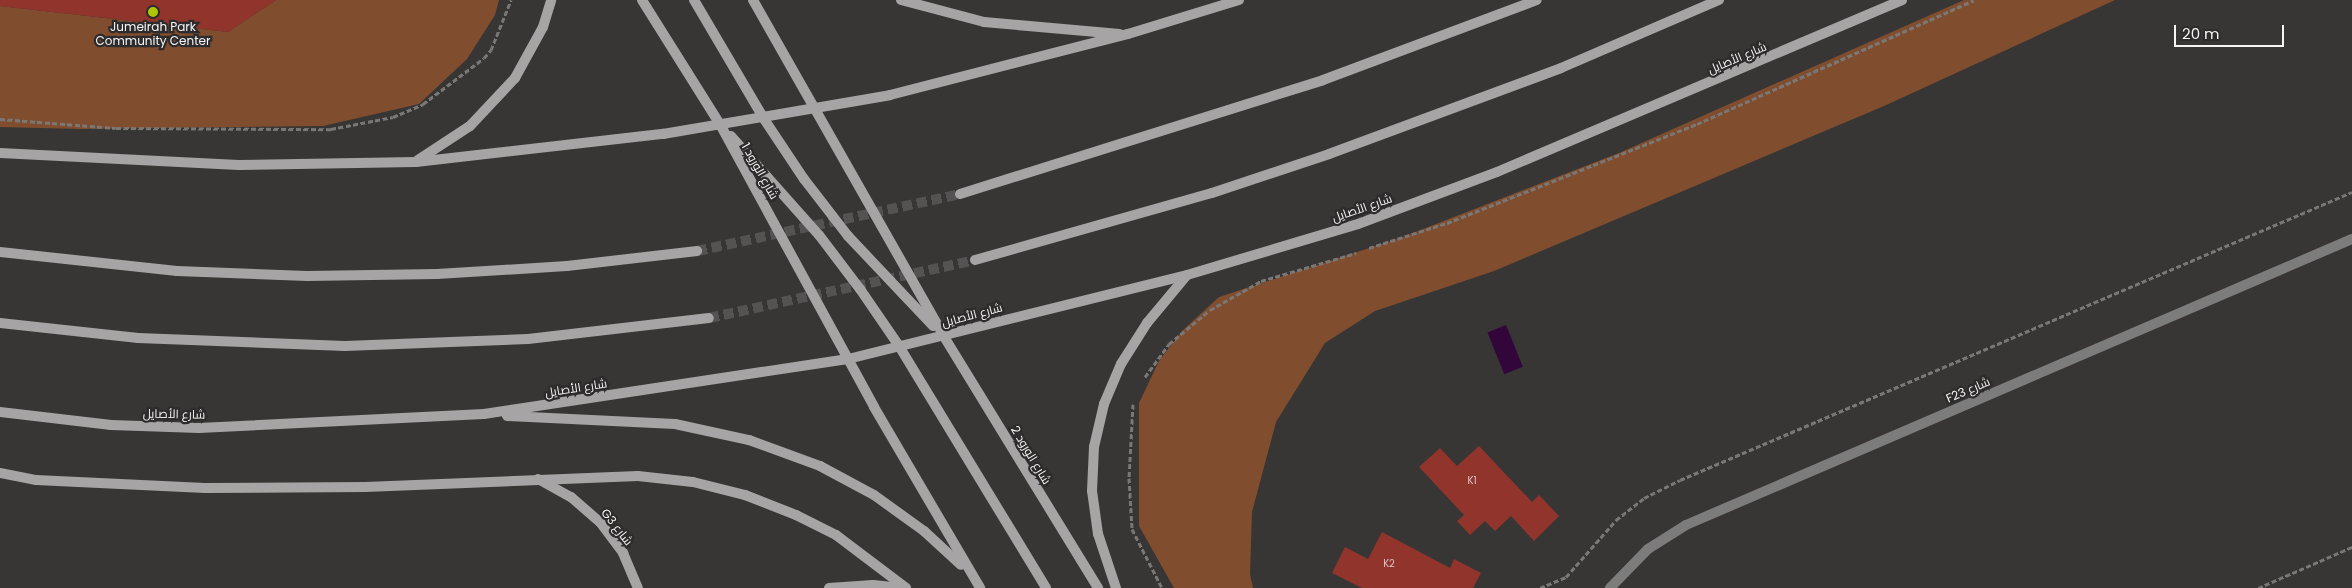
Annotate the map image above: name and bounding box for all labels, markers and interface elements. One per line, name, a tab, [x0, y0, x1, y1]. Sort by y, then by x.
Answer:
marker: Jumeirah Park Community Center	[147, 6, 159, 18]
scale bar	[2177, 15, 2287, 47]
place label: Jumeirah Park Community Center	[96, 20, 210, 48]
text: 20 m	[2182, 23, 2220, 44]
street label: شارع الأصايل	[1705, 39, 1769, 77]
street label: شارع الورود 1	[739, 140, 781, 202]
street label: شارع الأصايل	[1330, 191, 1394, 225]
street label: شارع الأصايل	[940, 300, 1004, 330]
street label: F23 شارع	[1944, 374, 1992, 406]
street label: شارع الأصايل	[544, 376, 608, 400]
street label: شارع الأصايل	[143, 406, 205, 422]
street label: شارع الورود 2	[1008, 423, 1054, 487]
house number: K1	[1467, 475, 1477, 487]
street label: G3 شارع	[598, 506, 636, 548]
house number: K2	[1383, 558, 1395, 570]

